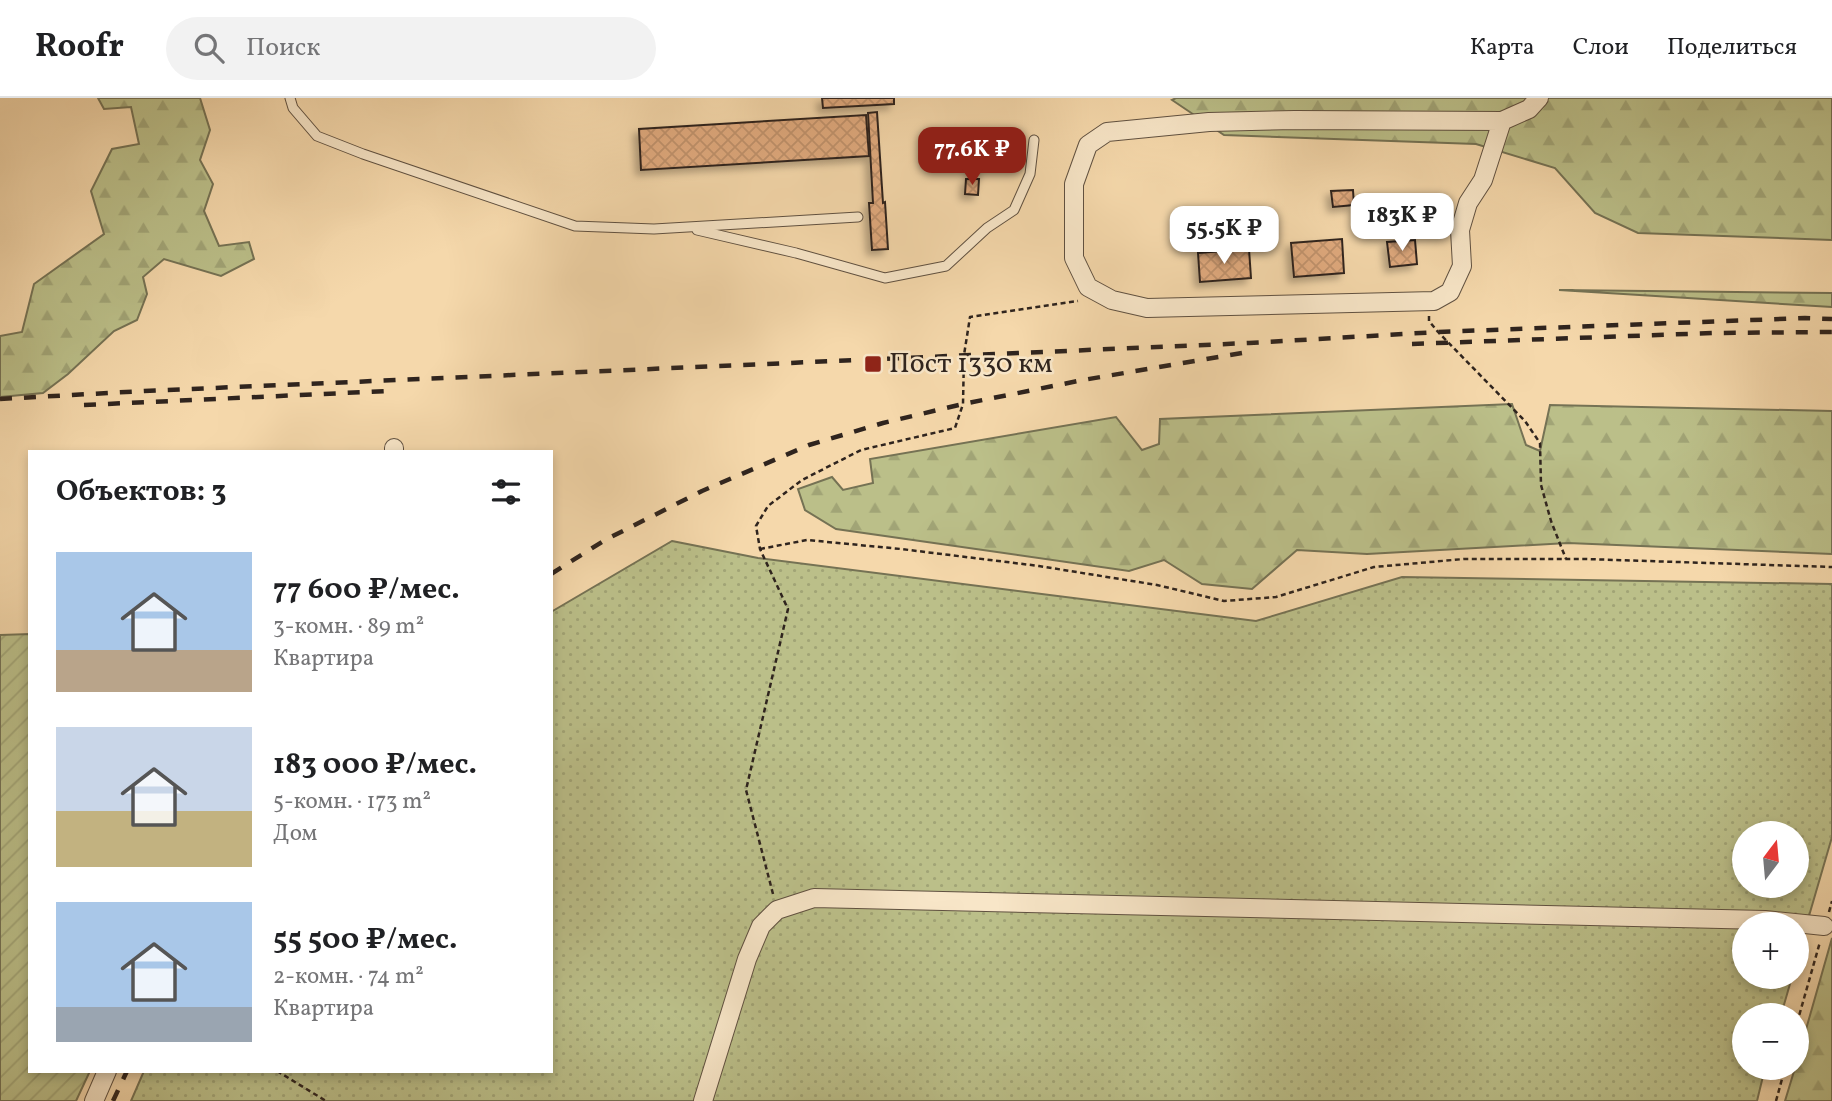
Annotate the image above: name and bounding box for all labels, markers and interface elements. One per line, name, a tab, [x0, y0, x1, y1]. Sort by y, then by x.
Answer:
search box	[166, 17, 656, 80]
text: Roofr	[35, 25, 124, 71]
icon: search	[190, 29, 228, 67]
text: Поиск	[246, 30, 320, 66]
text: Карта	[1470, 31, 1535, 65]
text: Слои	[1573, 31, 1629, 65]
text: Поделиться	[1667, 31, 1797, 65]
pin: 77.6K ₽	[907, 127, 1037, 187]
text: 77.6K ₽	[934, 134, 1010, 166]
pin: 183K ₽	[1345, 194, 1459, 253]
text: 183K ₽	[1367, 200, 1437, 232]
pin: 55.5K ₽	[1159, 206, 1289, 266]
text: 55.5K ₽	[1186, 213, 1262, 245]
place label: Пост 1330 км	[889, 345, 1052, 384]
marker: Пост 1330 км	[863, 354, 883, 374]
text: Объектов: 3	[56, 471, 226, 513]
icon: filters	[487, 473, 525, 511]
text: 77 600 ₽/мес.	[273, 569, 460, 611]
icon: home	[112, 580, 196, 664]
text: 3-комн. · 89 m²	[273, 611, 424, 643]
text: Квартира	[273, 643, 374, 675]
text: 183 000 ₽/мес.	[273, 744, 477, 786]
icon: home	[112, 755, 196, 839]
text: 5-комн. · 173 m²	[273, 786, 431, 818]
text: Дом	[273, 818, 317, 850]
north arrow	[1732, 821, 1810, 898]
map controls	[1732, 821, 1809, 1080]
button: +	[1732, 912, 1809, 989]
text: 55 500 ₽/мес.	[273, 919, 458, 961]
icon: home	[112, 930, 196, 1014]
text: 2-комн. · 74 m²	[273, 961, 424, 993]
text: Квартира	[273, 993, 374, 1025]
button: −	[1732, 1003, 1809, 1080]

